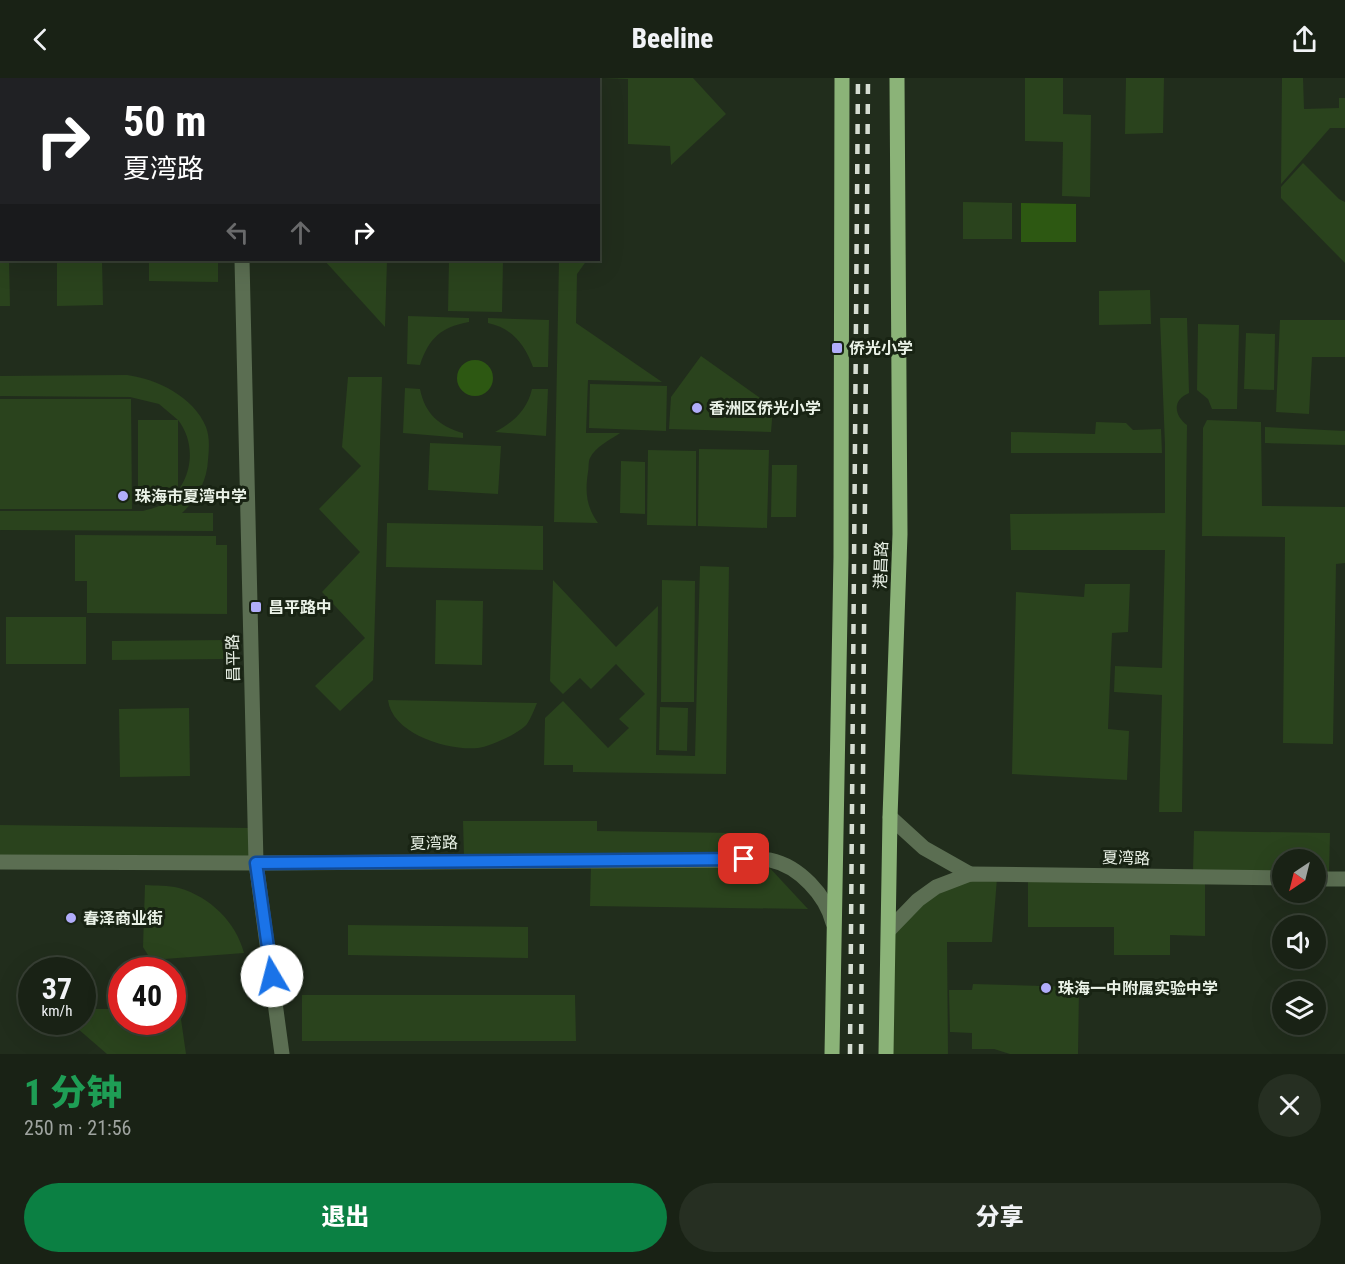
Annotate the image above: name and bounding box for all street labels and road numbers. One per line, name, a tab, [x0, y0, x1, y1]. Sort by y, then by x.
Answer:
street label: 港昌路	[871, 541, 891, 589]
street label: 昌平路	[223, 634, 243, 682]
street label: 夏湾路	[410, 833, 458, 853]
street label: 夏湾路	[1102, 848, 1150, 868]

